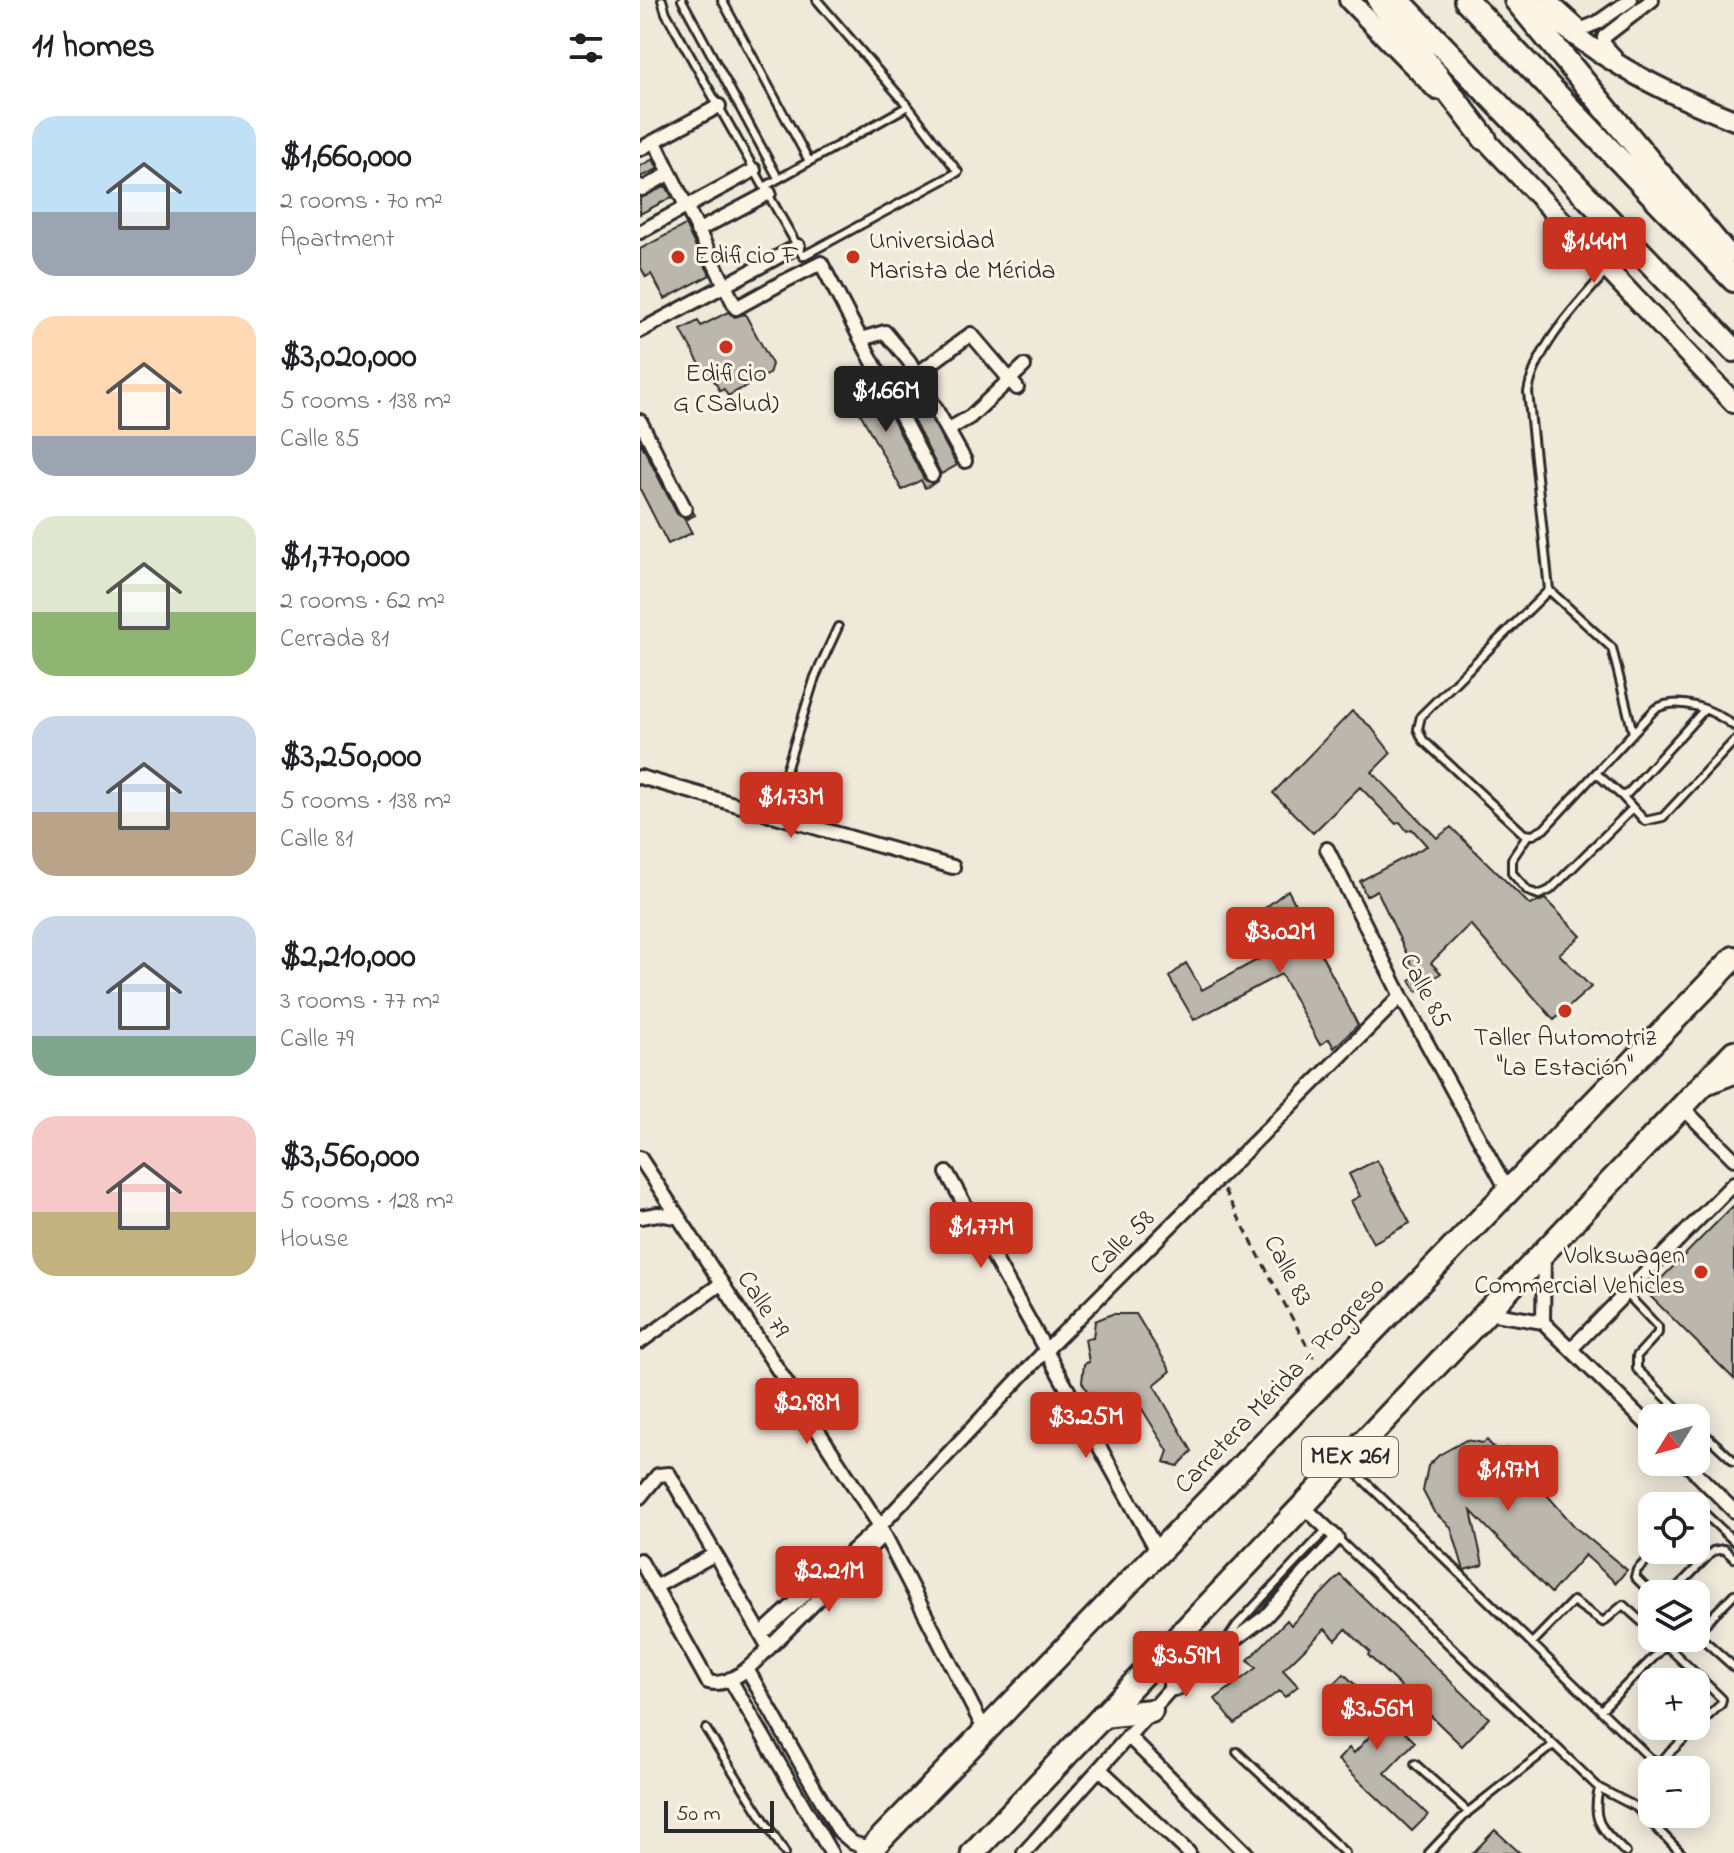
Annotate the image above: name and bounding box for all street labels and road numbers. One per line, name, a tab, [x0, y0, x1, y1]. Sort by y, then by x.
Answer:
street label: Calle 85	[1388, 947, 1460, 1035]
street label: Calle 58	[1081, 1201, 1165, 1285]
street label: Calle 83	[1252, 1229, 1322, 1313]
street label: Calle 79	[726, 1264, 798, 1346]
street label: Carretera Mérida - Progreso	[1167, 1269, 1395, 1503]
road number: MEX 261	[1302, 1437, 1398, 1477]

